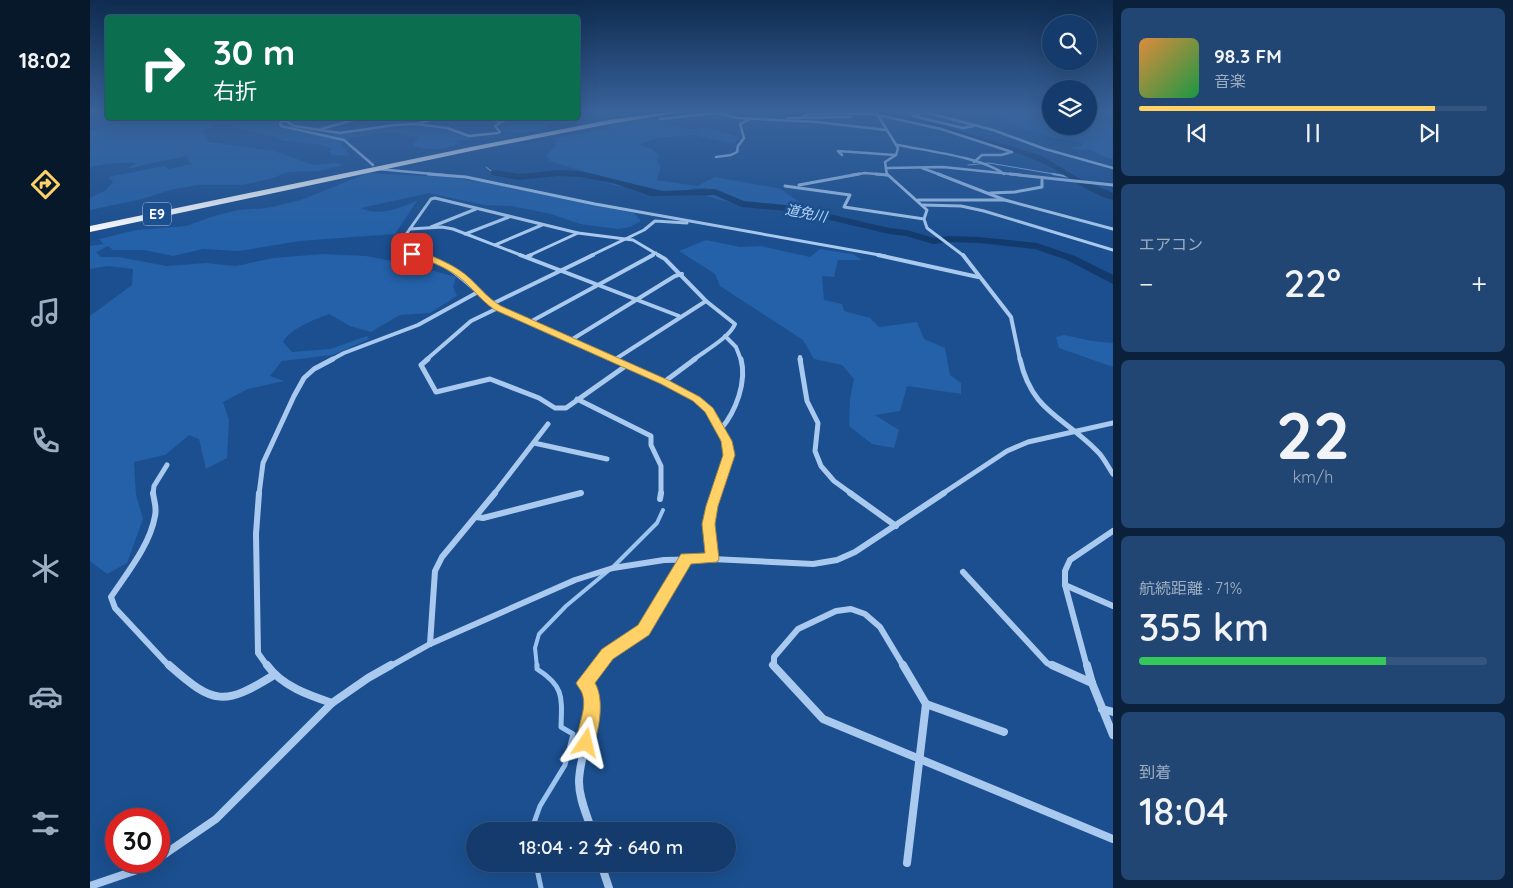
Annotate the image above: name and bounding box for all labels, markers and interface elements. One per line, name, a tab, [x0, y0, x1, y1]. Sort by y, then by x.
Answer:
map controls	[1042, 15, 1097, 135]
button: search	[1042, 15, 1097, 70]
text: 30 m	[213, 30, 295, 74]
icon: right	[130, 35, 195, 100]
text: 98.3 FM	[1214, 44, 1282, 68]
text: 18:02	[19, 46, 71, 74]
text: 音楽	[1214, 71, 1246, 91]
text: 右折	[213, 77, 257, 105]
button: layers	[1042, 80, 1097, 135]
icon: previous	[1183, 119, 1211, 147]
icon: pause	[1299, 119, 1327, 147]
icon: next	[1415, 119, 1443, 147]
icon: directions	[28, 167, 63, 202]
water label: 道免川	[784, 200, 830, 226]
road number: E9	[143, 202, 171, 225]
pin	[391, 233, 433, 275]
text: エアコン	[1139, 234, 1203, 254]
icon: arrive	[398, 240, 426, 268]
text: 22°	[1284, 259, 1341, 307]
text: −	[1139, 266, 1154, 301]
text: +	[1471, 266, 1487, 301]
icon: music	[28, 295, 63, 330]
text: 22	[1276, 394, 1350, 475]
icon: phone	[28, 423, 63, 458]
text: km/h	[1293, 467, 1333, 487]
icon: climate	[28, 551, 63, 586]
text: 航続距離 · 71%	[1139, 578, 1242, 598]
text: 355 km	[1139, 603, 1269, 651]
icon: car	[28, 679, 63, 714]
position arrow	[559, 716, 611, 768]
text: 到着	[1139, 762, 1171, 782]
text: 18:04	[1139, 787, 1228, 835]
icon: filters	[28, 806, 63, 841]
speed limit sign: 30	[105, 808, 170, 873]
text: 18:04 · 2 分 · 640 m	[519, 835, 683, 859]

